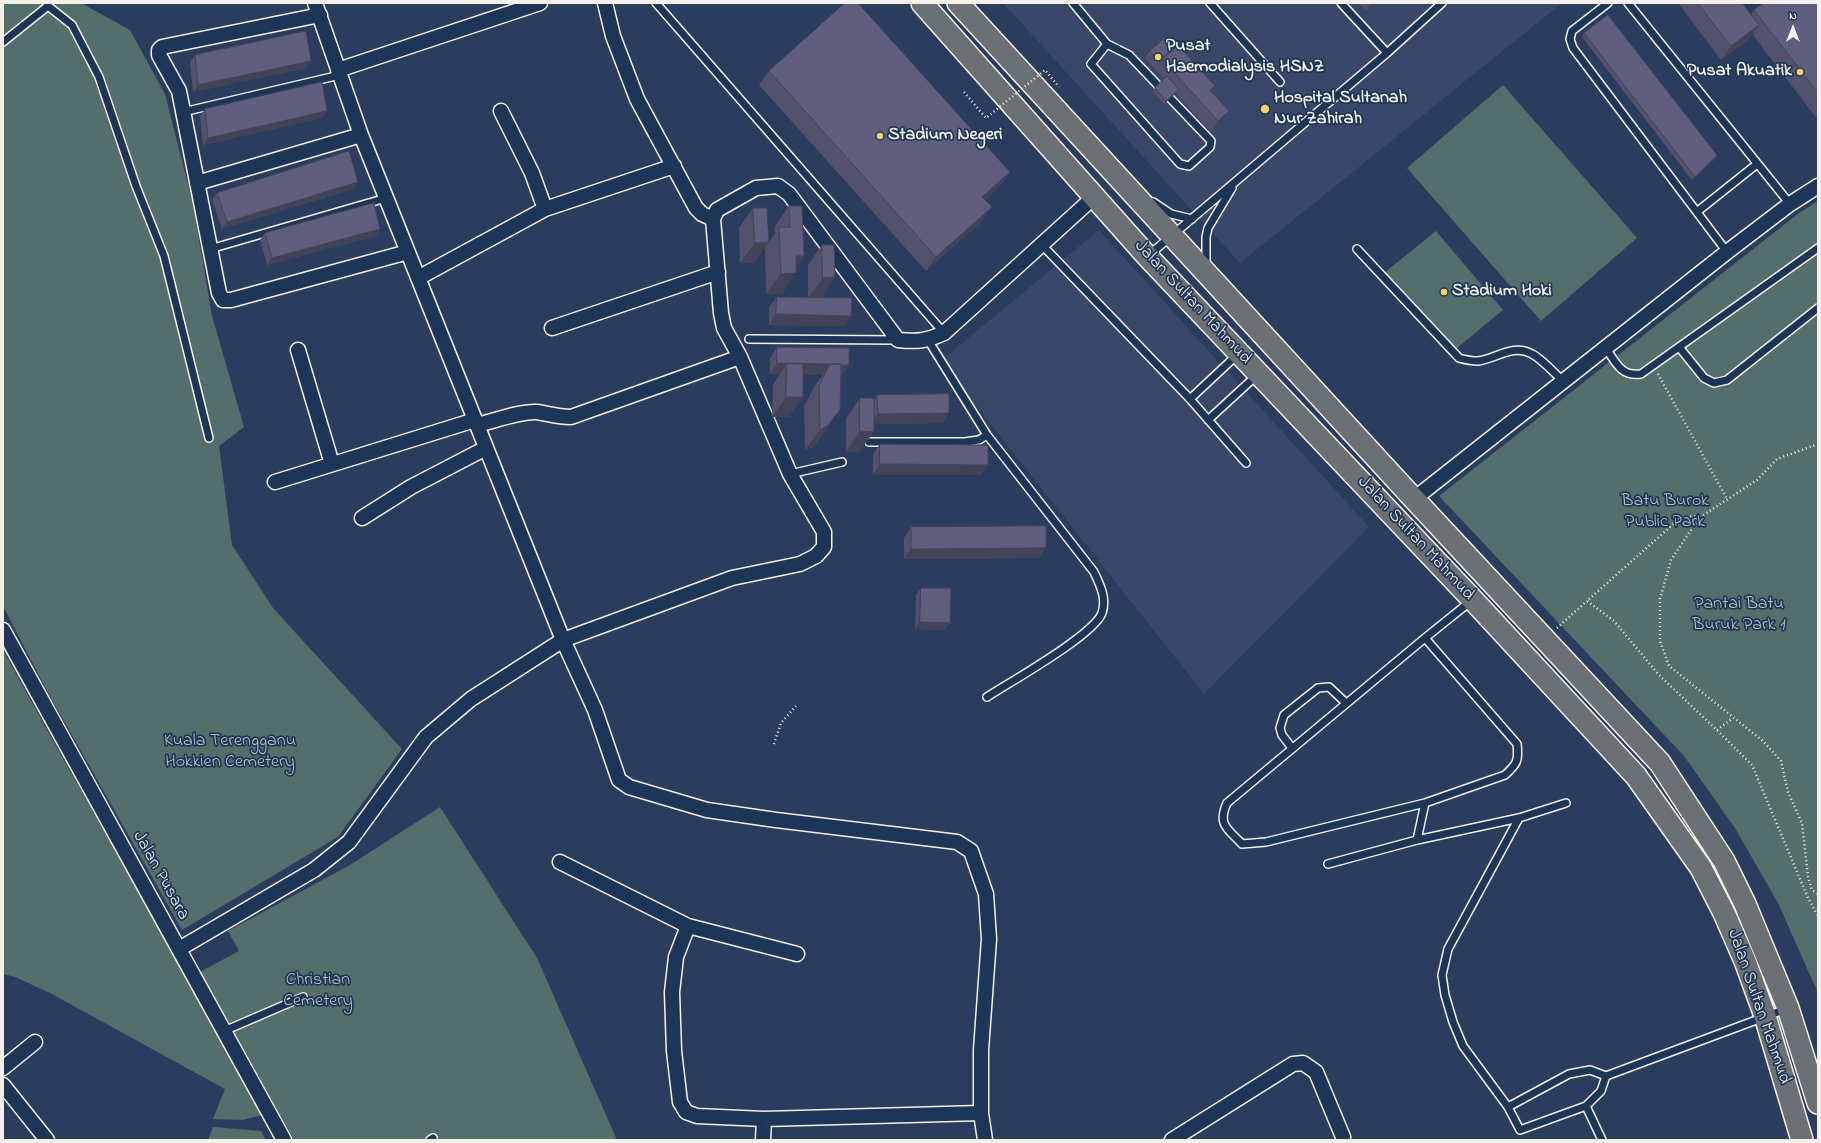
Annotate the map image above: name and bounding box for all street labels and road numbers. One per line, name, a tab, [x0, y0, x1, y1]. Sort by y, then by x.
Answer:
street label: Jalan Sultan Mahmud	[1129, 236, 1255, 370]
street label: Jalan Sultan Mahmud	[1352, 472, 1478, 606]
street label: Jalan Pusara	[127, 828, 193, 924]
street label: Jalan Sultan Mahmud	[1721, 927, 1795, 1087]

